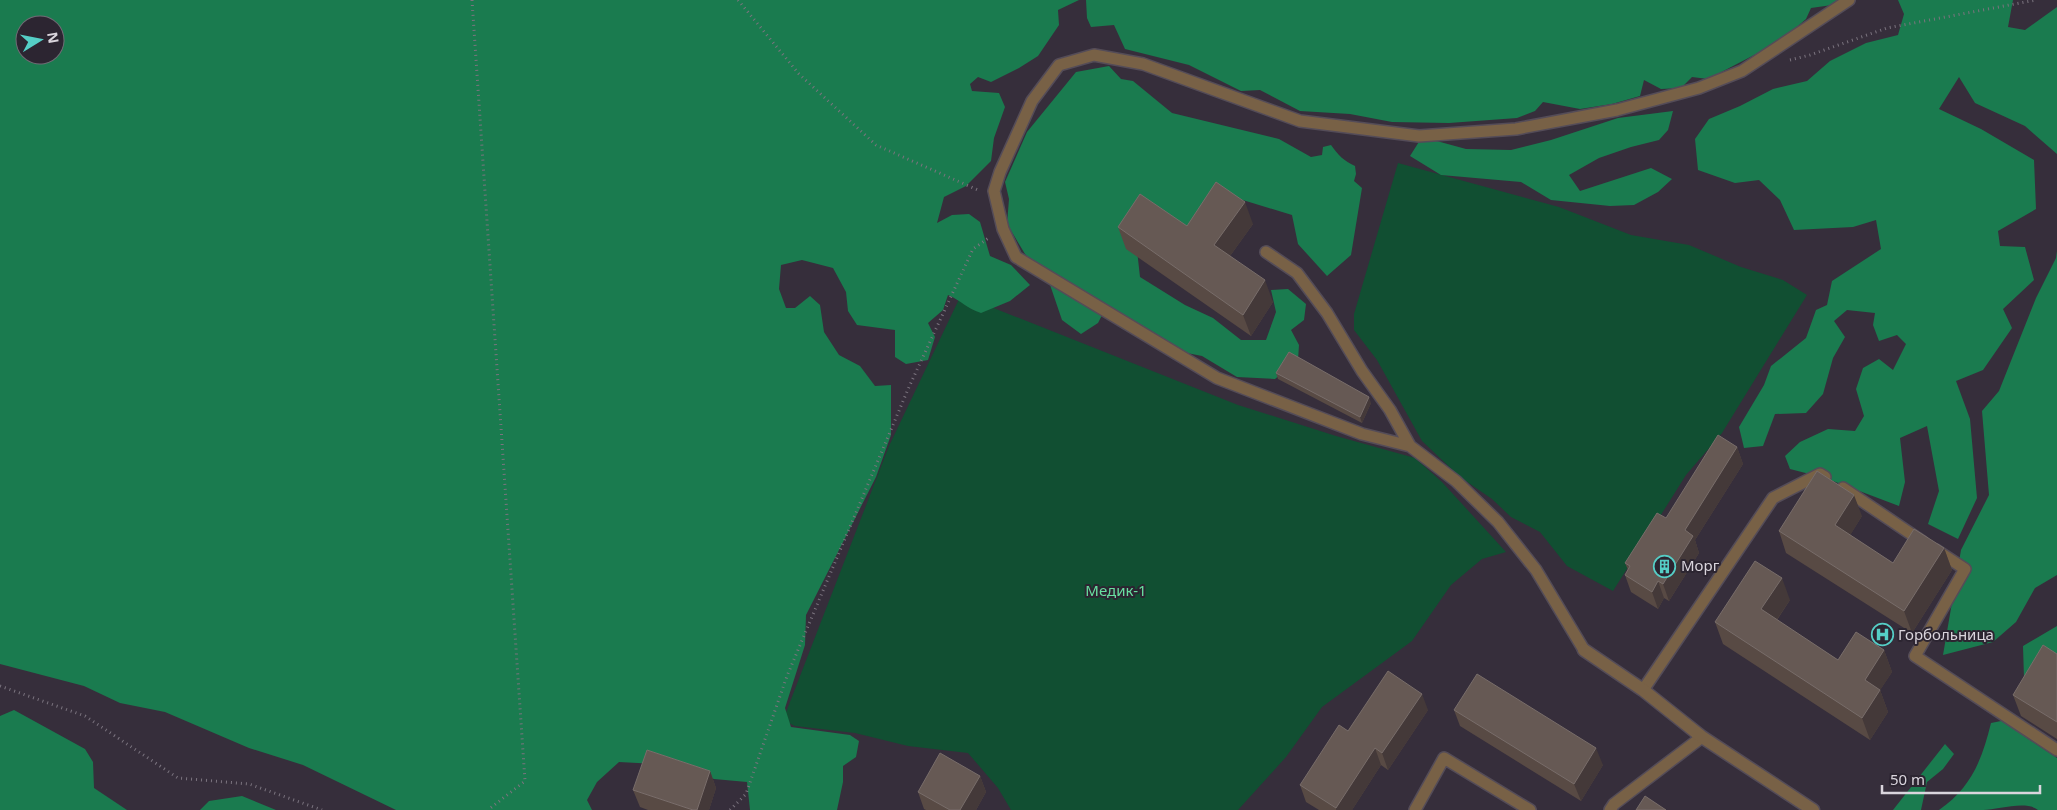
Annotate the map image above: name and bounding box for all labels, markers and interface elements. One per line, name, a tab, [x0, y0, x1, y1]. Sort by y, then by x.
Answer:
north arrow	[15, 15, 65, 65]
text: N	[43, 30, 64, 45]
building icon: Морг	[1653, 554, 1677, 578]
place label: Морг	[1681, 555, 1720, 575]
park label: Медик-1	[1085, 580, 1147, 600]
hospital icon: Горбольница	[1870, 623, 1894, 647]
place label: Горбольница	[1898, 624, 1994, 644]
scale bar	[1882, 762, 2040, 794]
text: 50 m	[1890, 769, 1925, 789]

